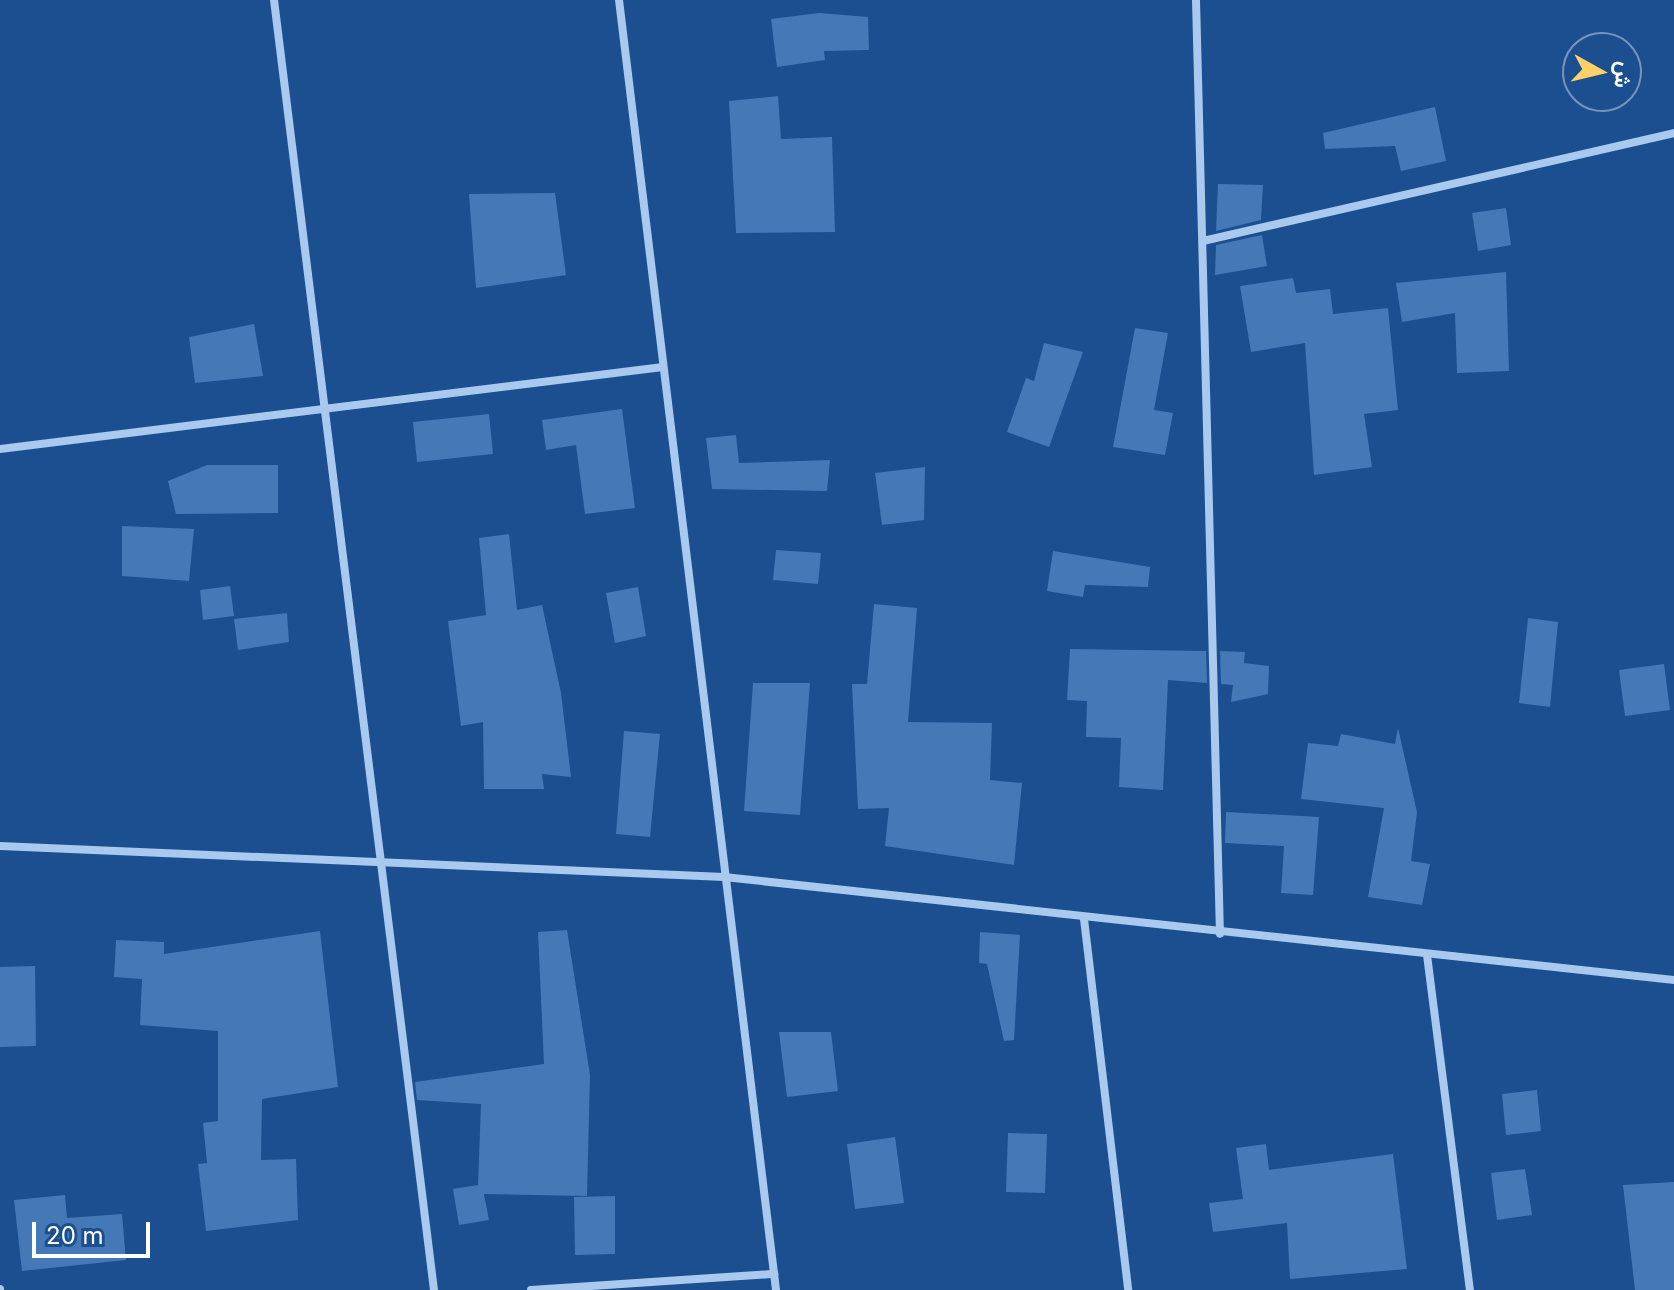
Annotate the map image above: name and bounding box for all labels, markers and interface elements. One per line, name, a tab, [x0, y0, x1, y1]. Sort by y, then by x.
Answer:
north arrow	[1562, 32, 1642, 112]
text: ش	[1609, 60, 1638, 90]
scale bar	[36, 1206, 154, 1256]
text: 20 m	[46, 1221, 104, 1250]

